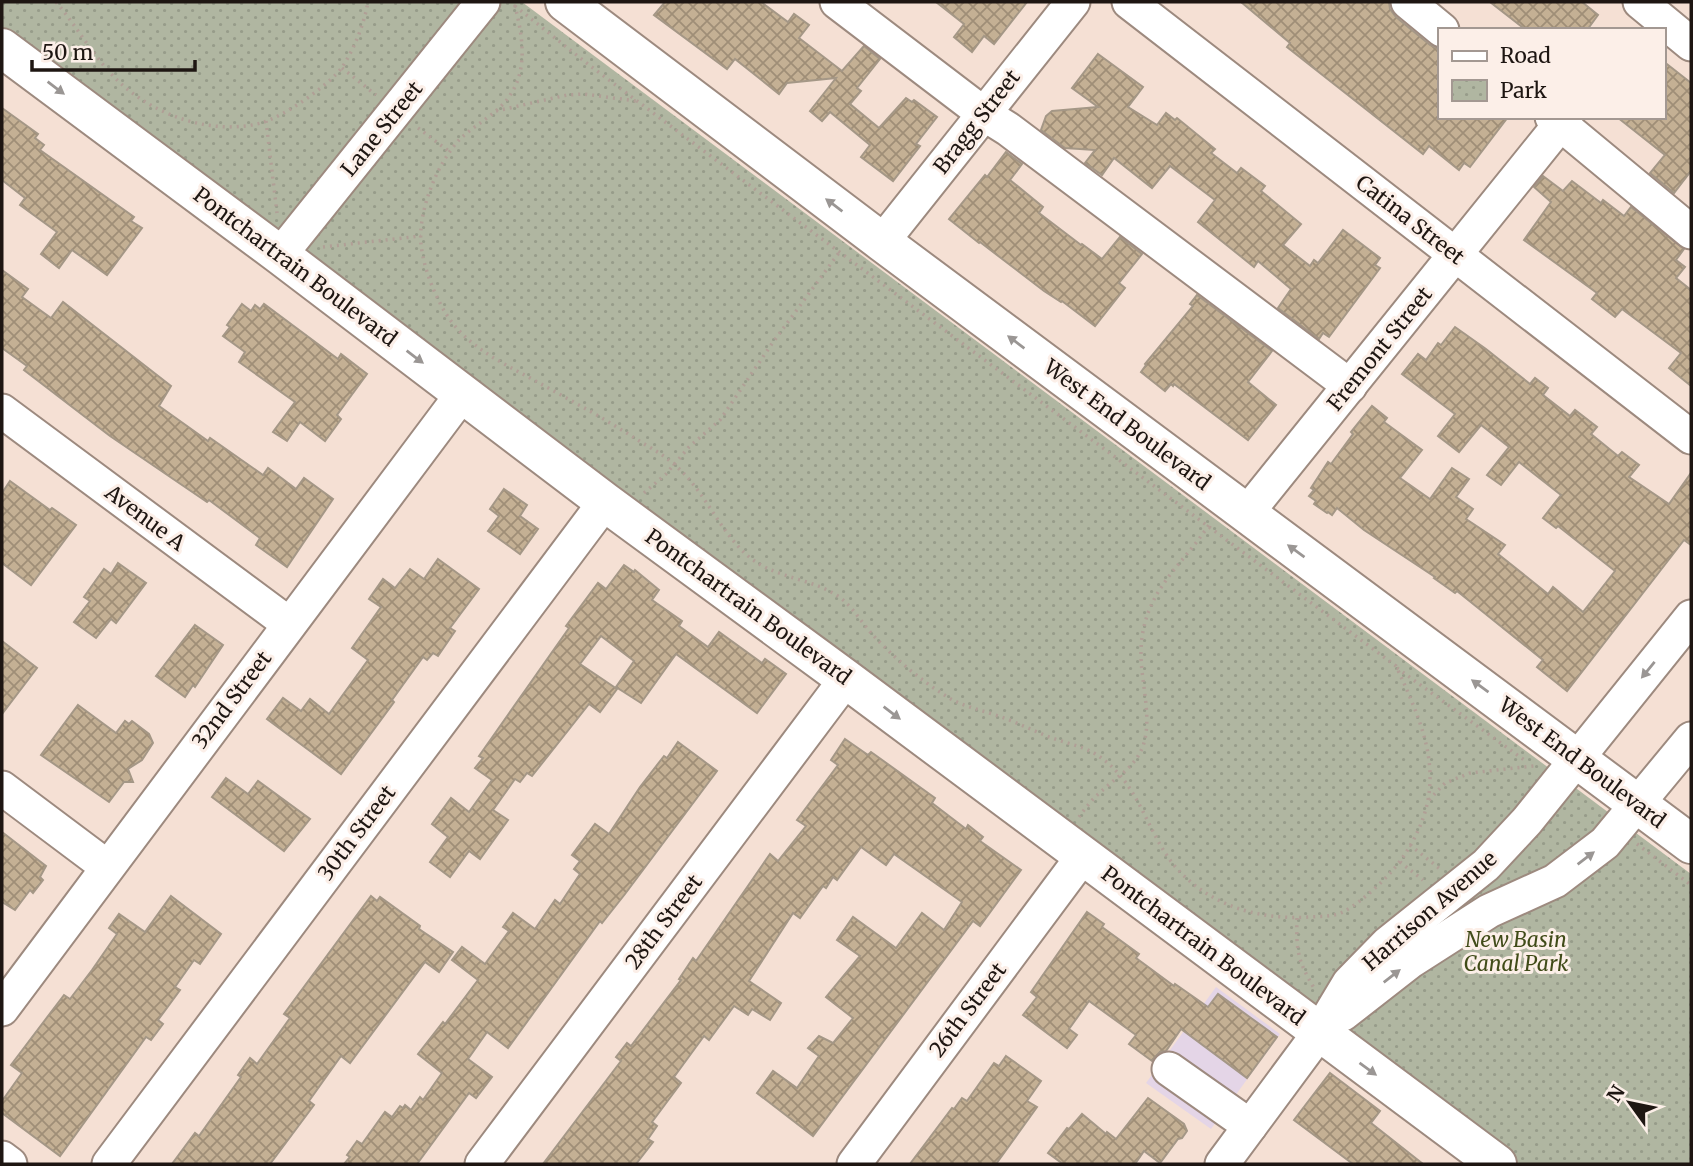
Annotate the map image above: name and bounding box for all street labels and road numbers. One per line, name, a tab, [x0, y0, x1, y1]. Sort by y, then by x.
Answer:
street label: Bragg Street	[928, 64, 1026, 179]
street label: Lane Street	[335, 76, 428, 182]
street label: Catina Street	[1351, 169, 1470, 270]
street label: Pontchartrain Boulevard	[188, 181, 403, 352]
street label: Fremont Street	[1321, 281, 1438, 416]
street label: West End Boulevard	[1038, 353, 1216, 496]
street label: Avenue A	[99, 478, 191, 557]
street label: Pontchartrain Boulevard	[640, 523, 857, 691]
street label: 32nd Street	[186, 645, 277, 754]
street label: West End Boulevard	[1493, 691, 1671, 834]
street label: 30th Street	[312, 780, 401, 886]
street label: Harrison Avenue	[1357, 845, 1502, 976]
street label: Pontchartrain Boulevard	[1096, 860, 1311, 1031]
street label: 28th Street	[619, 869, 708, 974]
street label: 26th Street	[923, 957, 1012, 1062]

